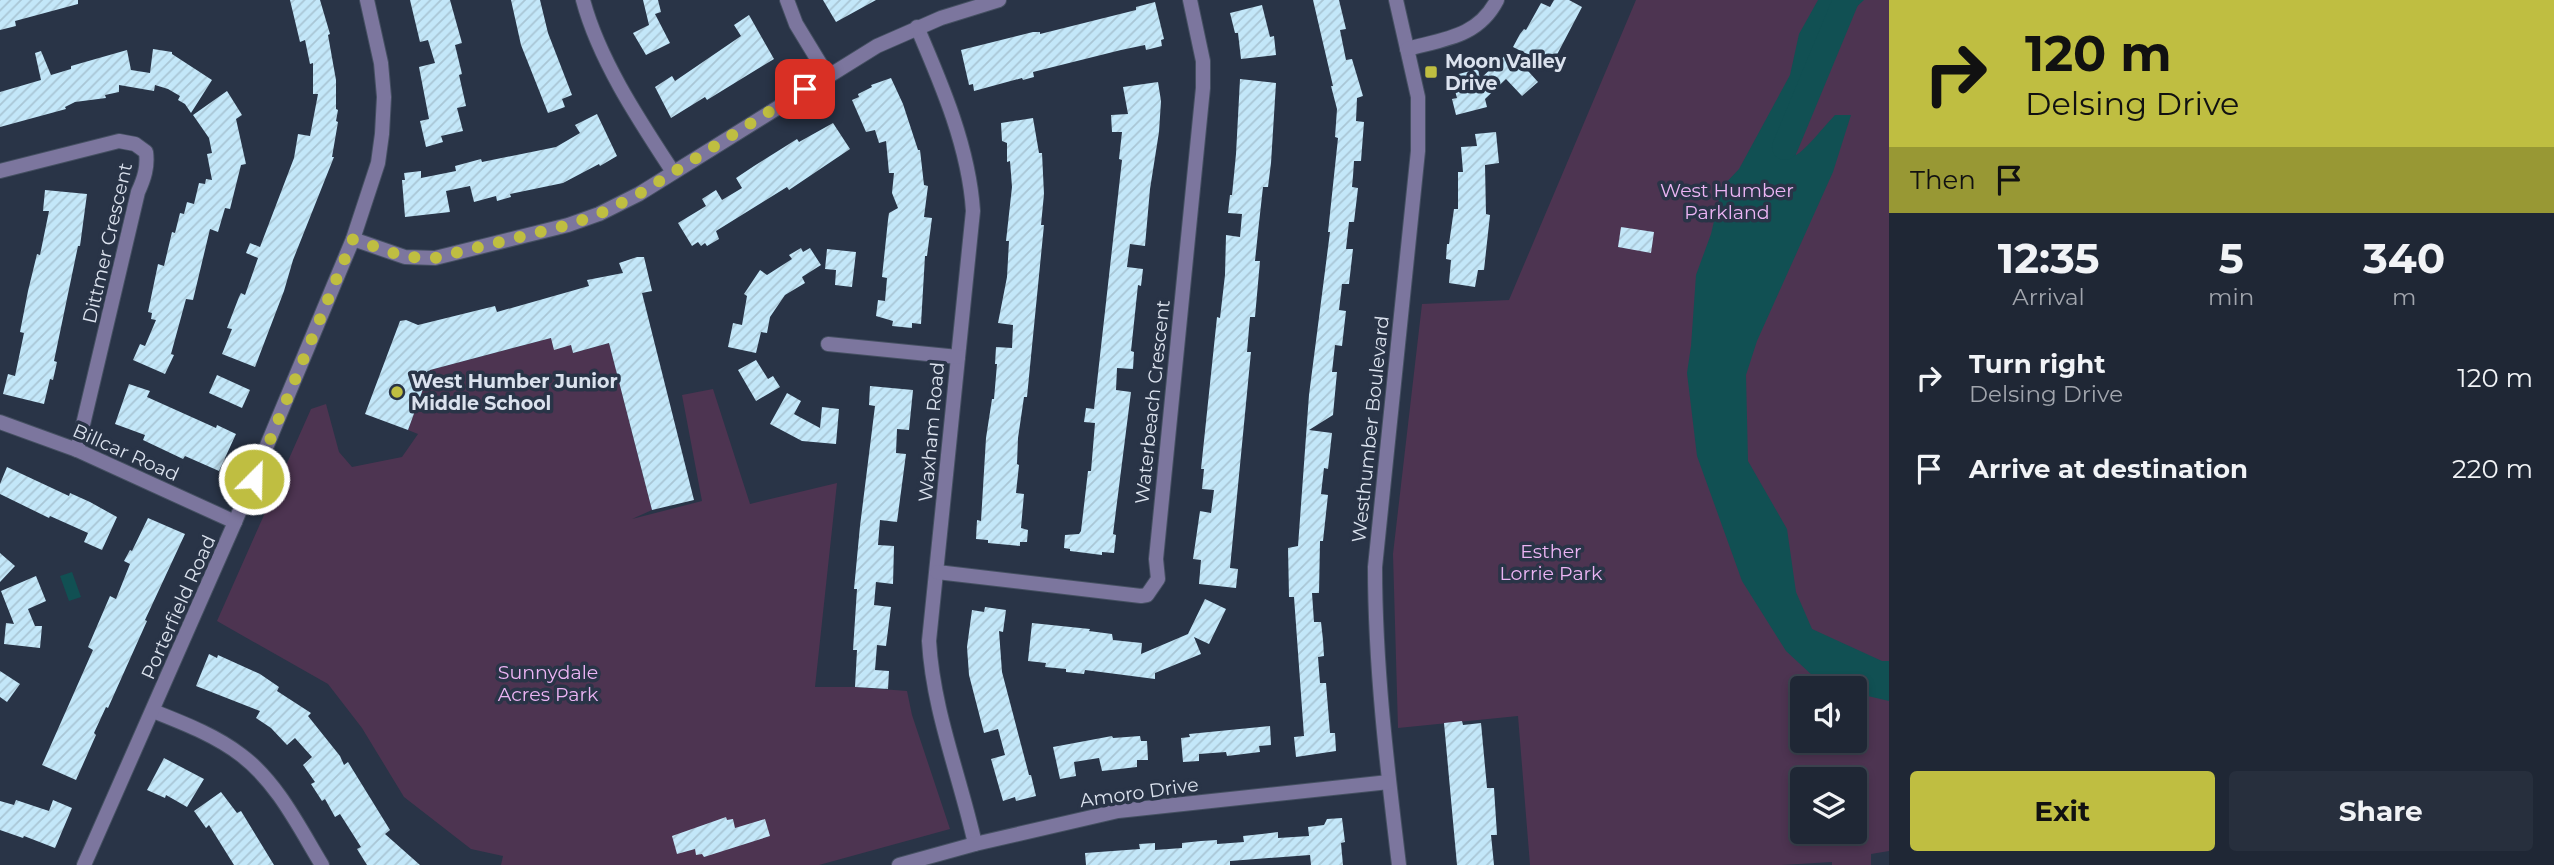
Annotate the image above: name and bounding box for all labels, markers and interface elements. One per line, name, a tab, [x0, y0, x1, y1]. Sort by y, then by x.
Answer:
text: 120 m	[2025, 24, 2172, 83]
icon: right	[1910, 28, 2001, 119]
place label: Moon Valley Drive	[1445, 50, 1567, 95]
pin	[775, 59, 835, 119]
marker: Moon Valley Drive	[1423, 64, 1439, 80]
icon: arrive	[786, 70, 824, 108]
text: Delsing Drive	[2025, 84, 2239, 123]
street label: Dittmer Crescent	[78, 160, 137, 326]
icon: arrive	[1990, 161, 2028, 199]
text: Then	[1910, 164, 1976, 196]
park label: West Humber Parkland	[1660, 179, 1794, 224]
text: 12:35	[1998, 232, 2099, 284]
text: 5	[2219, 232, 2244, 284]
text: 340	[2363, 232, 2445, 284]
text: Arrival	[2012, 283, 2085, 311]
text: min	[2208, 283, 2254, 311]
text: m	[2392, 283, 2416, 311]
street label: Waterbeach Crescent	[1130, 298, 1175, 505]
street label: Westhumber Boulevard	[1347, 314, 1394, 544]
text: Turn right	[1969, 348, 2105, 380]
icon: right	[1910, 359, 1948, 397]
street label: Waxham Road	[914, 361, 949, 503]
text: 120 m	[2457, 362, 2533, 394]
place label: West Humber Junior Middle School	[411, 370, 618, 415]
text: Delsing Drive	[1969, 380, 2123, 408]
marker: West Humber Junior Middle School	[389, 384, 405, 400]
street label: Billcar Road	[69, 419, 182, 486]
position arrow	[217, 442, 291, 516]
icon: arrive	[1910, 450, 1948, 488]
text: Arrive at destination	[1969, 453, 2248, 485]
text: 220 m	[2452, 453, 2533, 485]
street label: Porterfield Road	[136, 531, 221, 683]
park label: Esther Lorrie Park	[1500, 540, 1603, 585]
park label: Sunnydale Acres Park	[498, 661, 599, 706]
map controls	[1790, 676, 1867, 844]
button: sound	[1790, 676, 1867, 753]
button: layers	[1790, 767, 1867, 844]
button: Exit	[1910, 771, 2215, 851]
button: Share	[2229, 771, 2533, 851]
street label: Amoro Drive	[1078, 773, 1200, 812]

